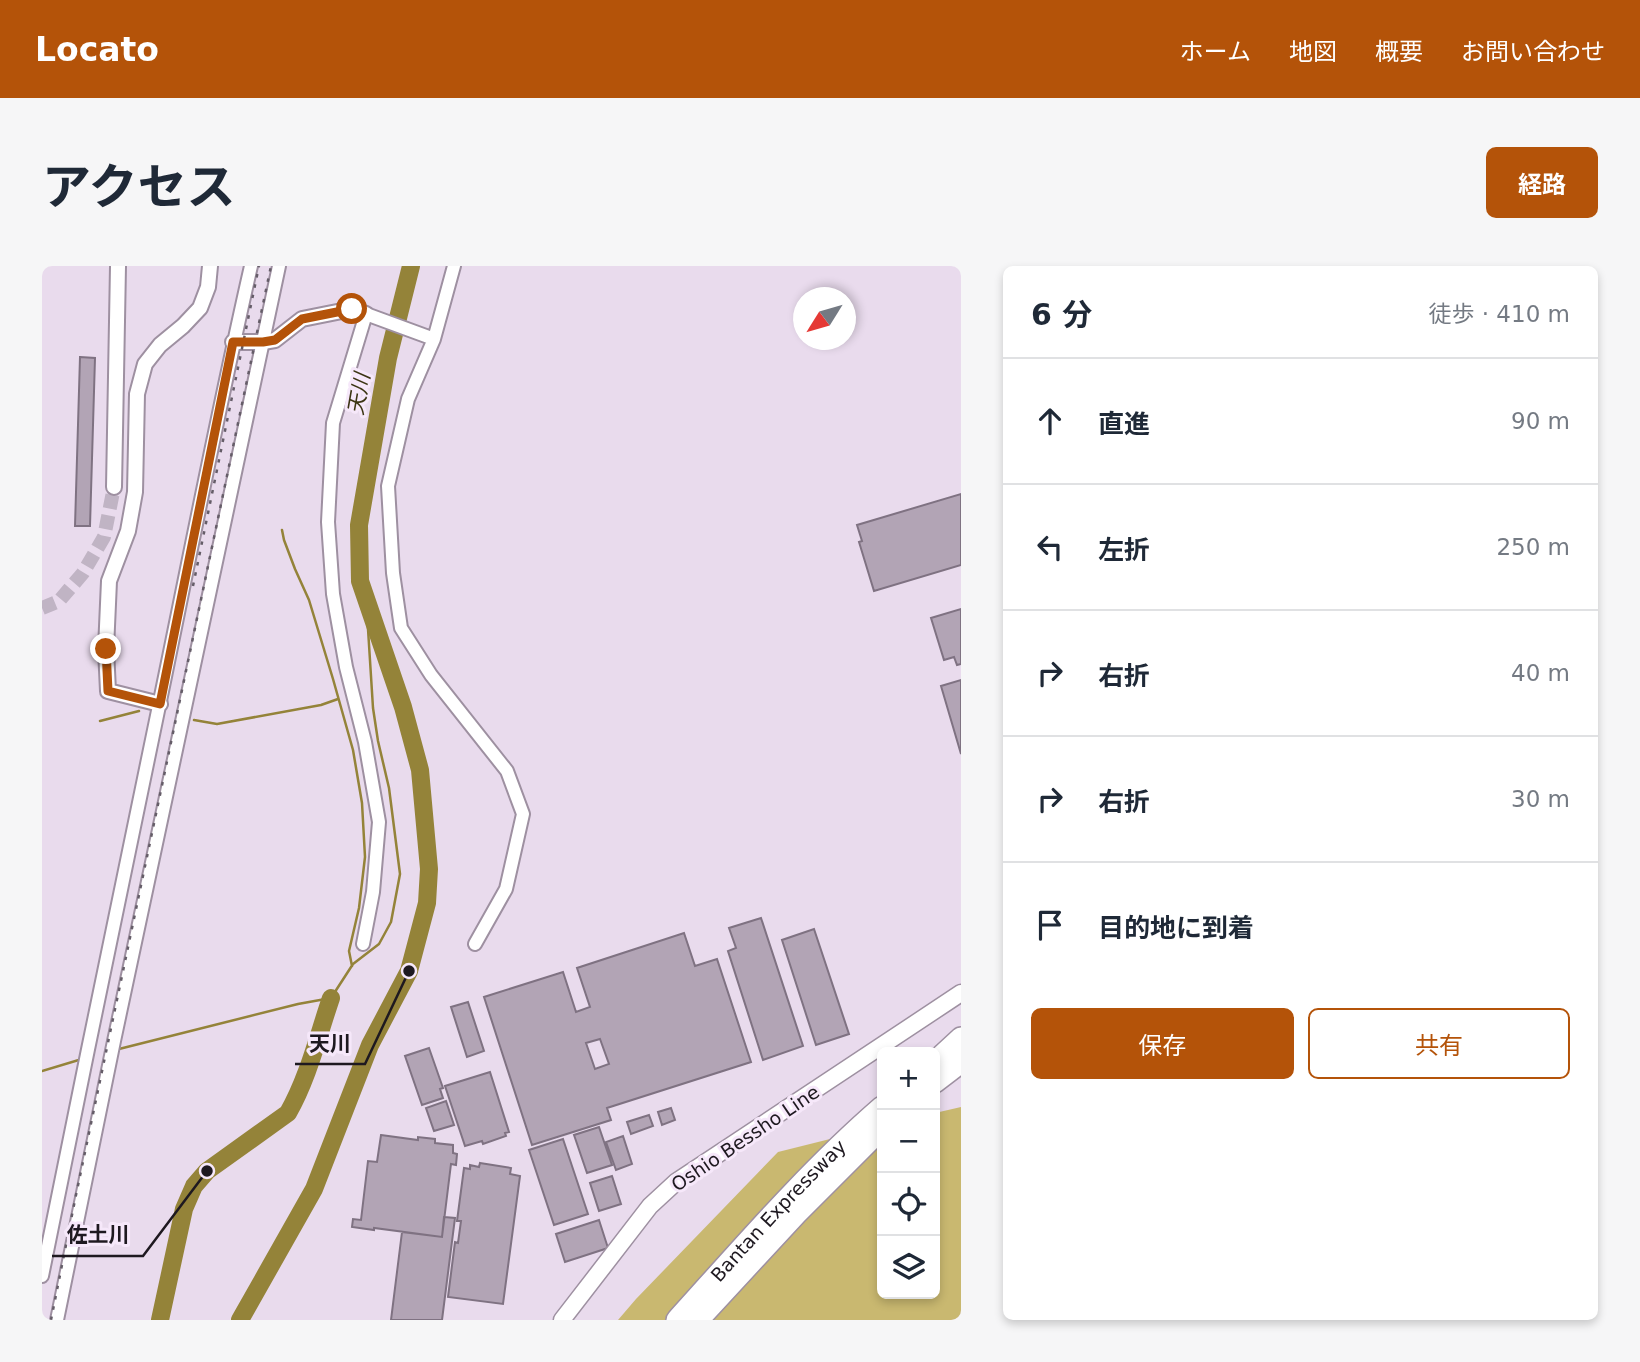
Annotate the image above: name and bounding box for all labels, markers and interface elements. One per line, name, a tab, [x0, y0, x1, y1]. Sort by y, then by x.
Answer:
text: Locato	[35, 30, 159, 69]
text: ホーム	[1180, 38, 1251, 66]
text: 地図	[1289, 38, 1337, 66]
text: 概要	[1375, 38, 1423, 66]
text: お問い合わせ	[1461, 38, 1605, 66]
button: 経路	[1486, 147, 1598, 218]
text: アクセス	[42, 159, 236, 216]
north arrow	[793, 287, 856, 350]
route start	[336, 293, 367, 324]
text: 6 分	[1031, 297, 1092, 332]
text: 徒歩 · 410 m	[1428, 301, 1570, 327]
water label: 天川	[344, 369, 375, 417]
icon: ahead	[1031, 402, 1069, 440]
text: 90 m	[1511, 408, 1570, 434]
text: 直進	[1098, 409, 1150, 439]
icon: left	[1031, 528, 1069, 566]
text: 250 m	[1496, 534, 1570, 560]
text: 左折	[1098, 535, 1150, 565]
route end	[90, 633, 121, 664]
icon: right	[1031, 654, 1069, 692]
text: 40 m	[1511, 660, 1570, 686]
text: 右折	[1098, 661, 1150, 691]
icon: right	[1031, 780, 1069, 818]
text: 30 m	[1511, 786, 1570, 812]
text: 右折	[1098, 787, 1150, 817]
icon: arrive	[1031, 906, 1069, 944]
text: 目的地に到着	[1098, 913, 1254, 943]
button: 保存	[1031, 1008, 1294, 1079]
button: 共有	[1308, 1008, 1570, 1079]
callout: 天川	[295, 1022, 365, 1064]
text: 天川	[309, 1032, 351, 1056]
map controls	[877, 1047, 940, 1299]
button: +	[877, 1047, 940, 1110]
street label: Oshio Bessho Line	[667, 1080, 823, 1196]
button: −	[877, 1110, 940, 1173]
street label: Bantan Expressway	[706, 1135, 850, 1286]
button: locate	[877, 1173, 940, 1236]
callout: 佐土川	[52, 1214, 143, 1256]
text: 佐土川	[67, 1223, 130, 1247]
button: layers	[877, 1236, 940, 1299]

